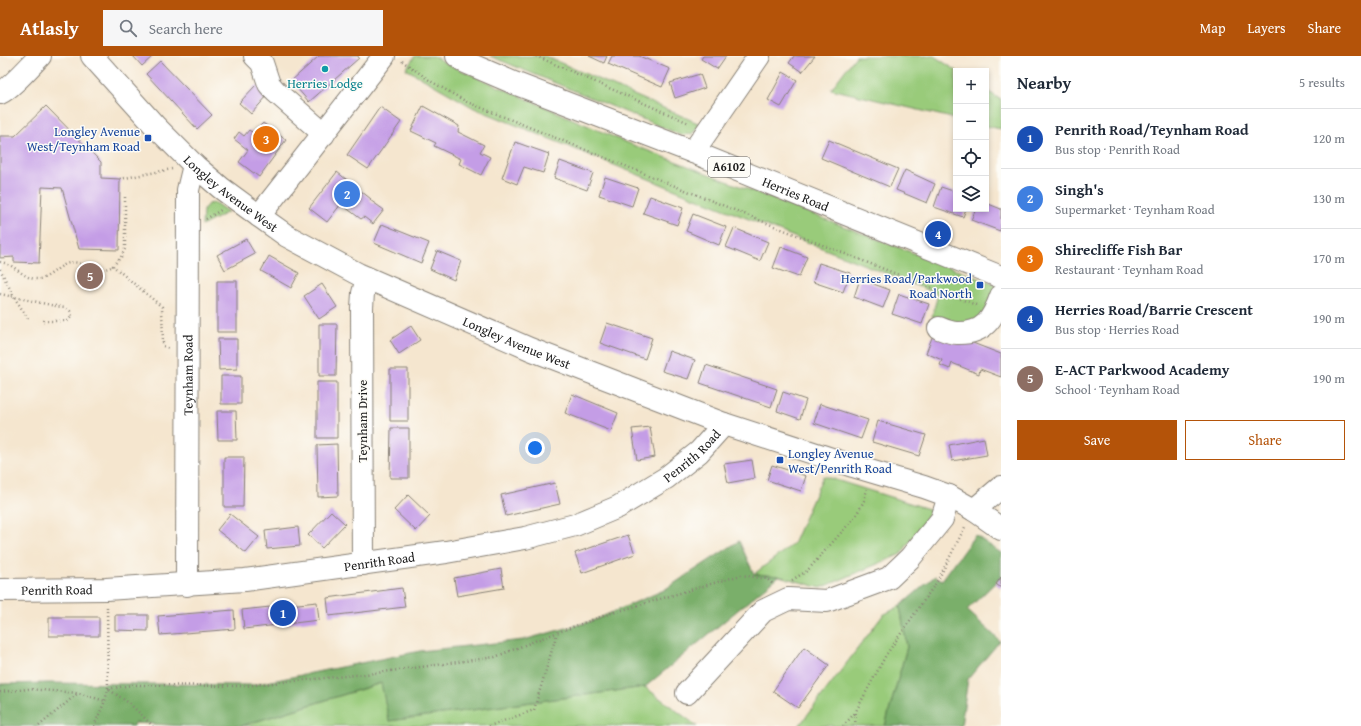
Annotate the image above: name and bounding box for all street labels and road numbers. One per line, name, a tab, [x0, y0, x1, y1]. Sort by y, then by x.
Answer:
street label: Longley Avenue West	[179, 151, 282, 237]
road number: A6102	[708, 157, 750, 177]
street label: Herries Road	[759, 172, 832, 216]
street label: Longley Avenue West	[460, 312, 574, 374]
street label: Teynham Road	[178, 334, 198, 415]
street label: Teynham Drive	[353, 380, 372, 462]
street label: Penrith Road	[659, 425, 725, 487]
street label: Penrith Road	[343, 547, 416, 576]
street label: Penrith Road	[21, 580, 93, 600]

